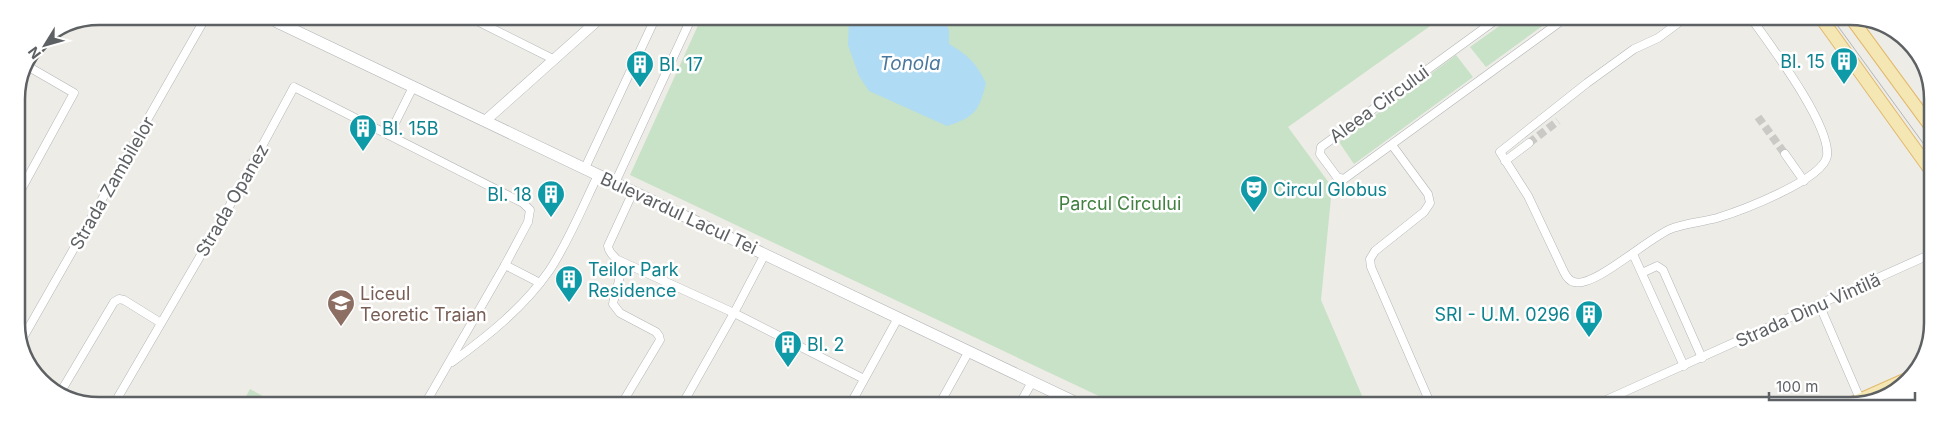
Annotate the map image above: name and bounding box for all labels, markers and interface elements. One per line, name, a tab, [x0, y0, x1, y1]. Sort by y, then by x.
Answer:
north arrow	[20, 20, 70, 70]
text: N	[24, 44, 44, 63]
building icon: Bl. 15	[1829, 46, 1859, 85]
building icon: Bl. 17	[625, 49, 655, 88]
place label: Bl. 15	[1780, 51, 1825, 72]
water label: Tonola	[879, 52, 941, 75]
place label: Bl. 17	[659, 54, 703, 75]
street label: Aleea Circului	[1325, 61, 1433, 147]
street label: Strada Zambilelor	[65, 113, 159, 253]
building icon: Bl. 15B	[348, 113, 378, 152]
place label: Bl. 15B	[382, 118, 438, 139]
street label: Strada Opanez	[191, 140, 273, 260]
street label: Bulevardul Lacul Tei	[597, 167, 761, 259]
theatre icon: Circul Globus	[1239, 174, 1269, 213]
building icon: Bl. 18	[536, 179, 566, 218]
place label: Circul Globus	[1273, 179, 1387, 200]
place label: Bl. 18	[487, 184, 532, 205]
park label: Parcul Circului	[1059, 193, 1181, 214]
place label: Teilor Park Residence	[588, 259, 679, 301]
building icon: Teilor Park Residence	[554, 264, 584, 303]
street label: Strada Dinu Vintilă	[1732, 269, 1884, 351]
place label: Liceul Teoretic Traian	[360, 283, 487, 325]
school or university icon: Liceul Teoretic Traian	[326, 288, 356, 327]
building icon: SRI - U.M. 0296	[1574, 299, 1604, 338]
place label: SRI - U.M. 0296	[1434, 304, 1570, 325]
building icon: Bl. 2	[773, 329, 803, 368]
place label: Bl. 2	[807, 334, 844, 355]
scale bar	[1769, 370, 1915, 402]
text: 100 m	[1776, 377, 1818, 396]

